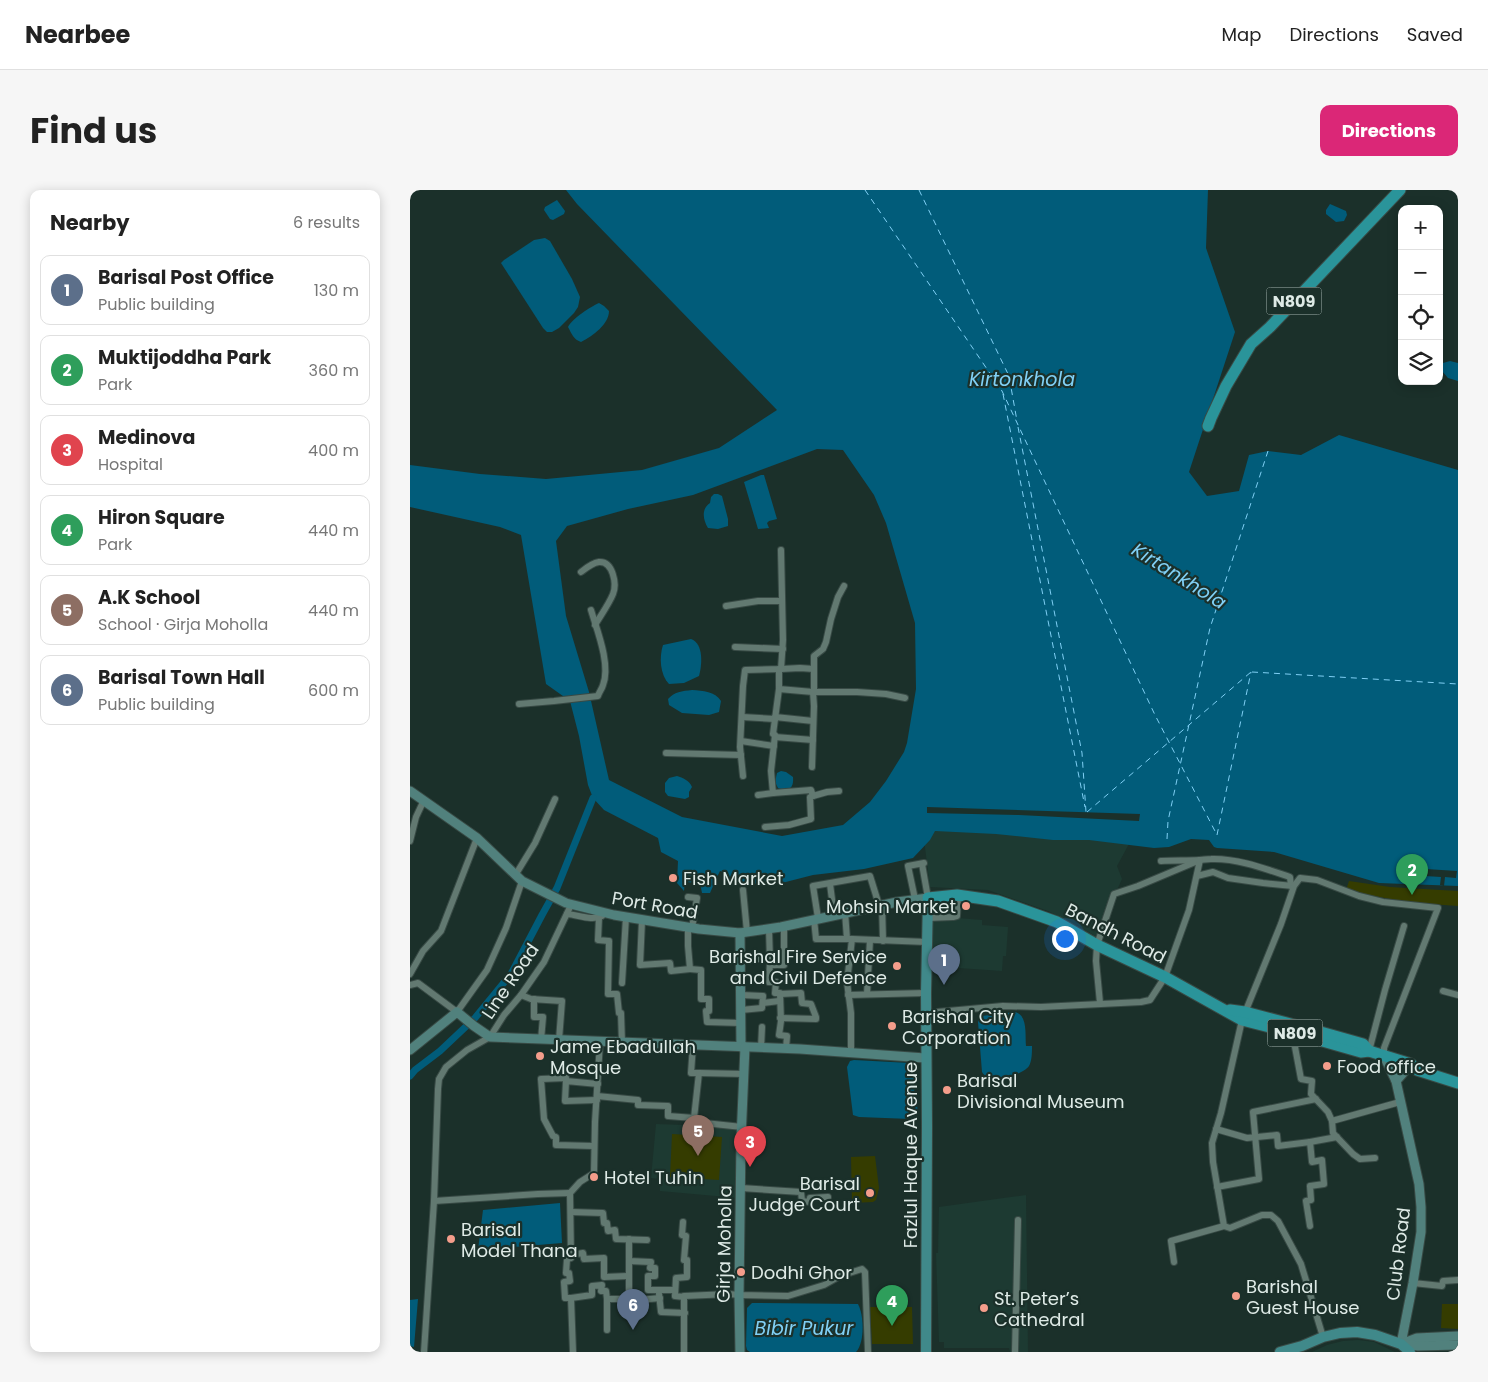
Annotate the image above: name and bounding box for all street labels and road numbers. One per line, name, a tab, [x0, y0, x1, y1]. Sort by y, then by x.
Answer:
road number: N809	[1266, 288, 1322, 314]
street label: Port Road	[610, 885, 700, 925]
street label: Bandh Road	[1061, 897, 1171, 969]
street label: Line Road	[475, 938, 545, 1024]
road number: N809	[1268, 1020, 1322, 1046]
street label: Fazlul Haque Avenue	[898, 1062, 923, 1248]
street label: Girja Moholla	[710, 1185, 738, 1303]
street label: Club Road	[1380, 1206, 1416, 1302]

